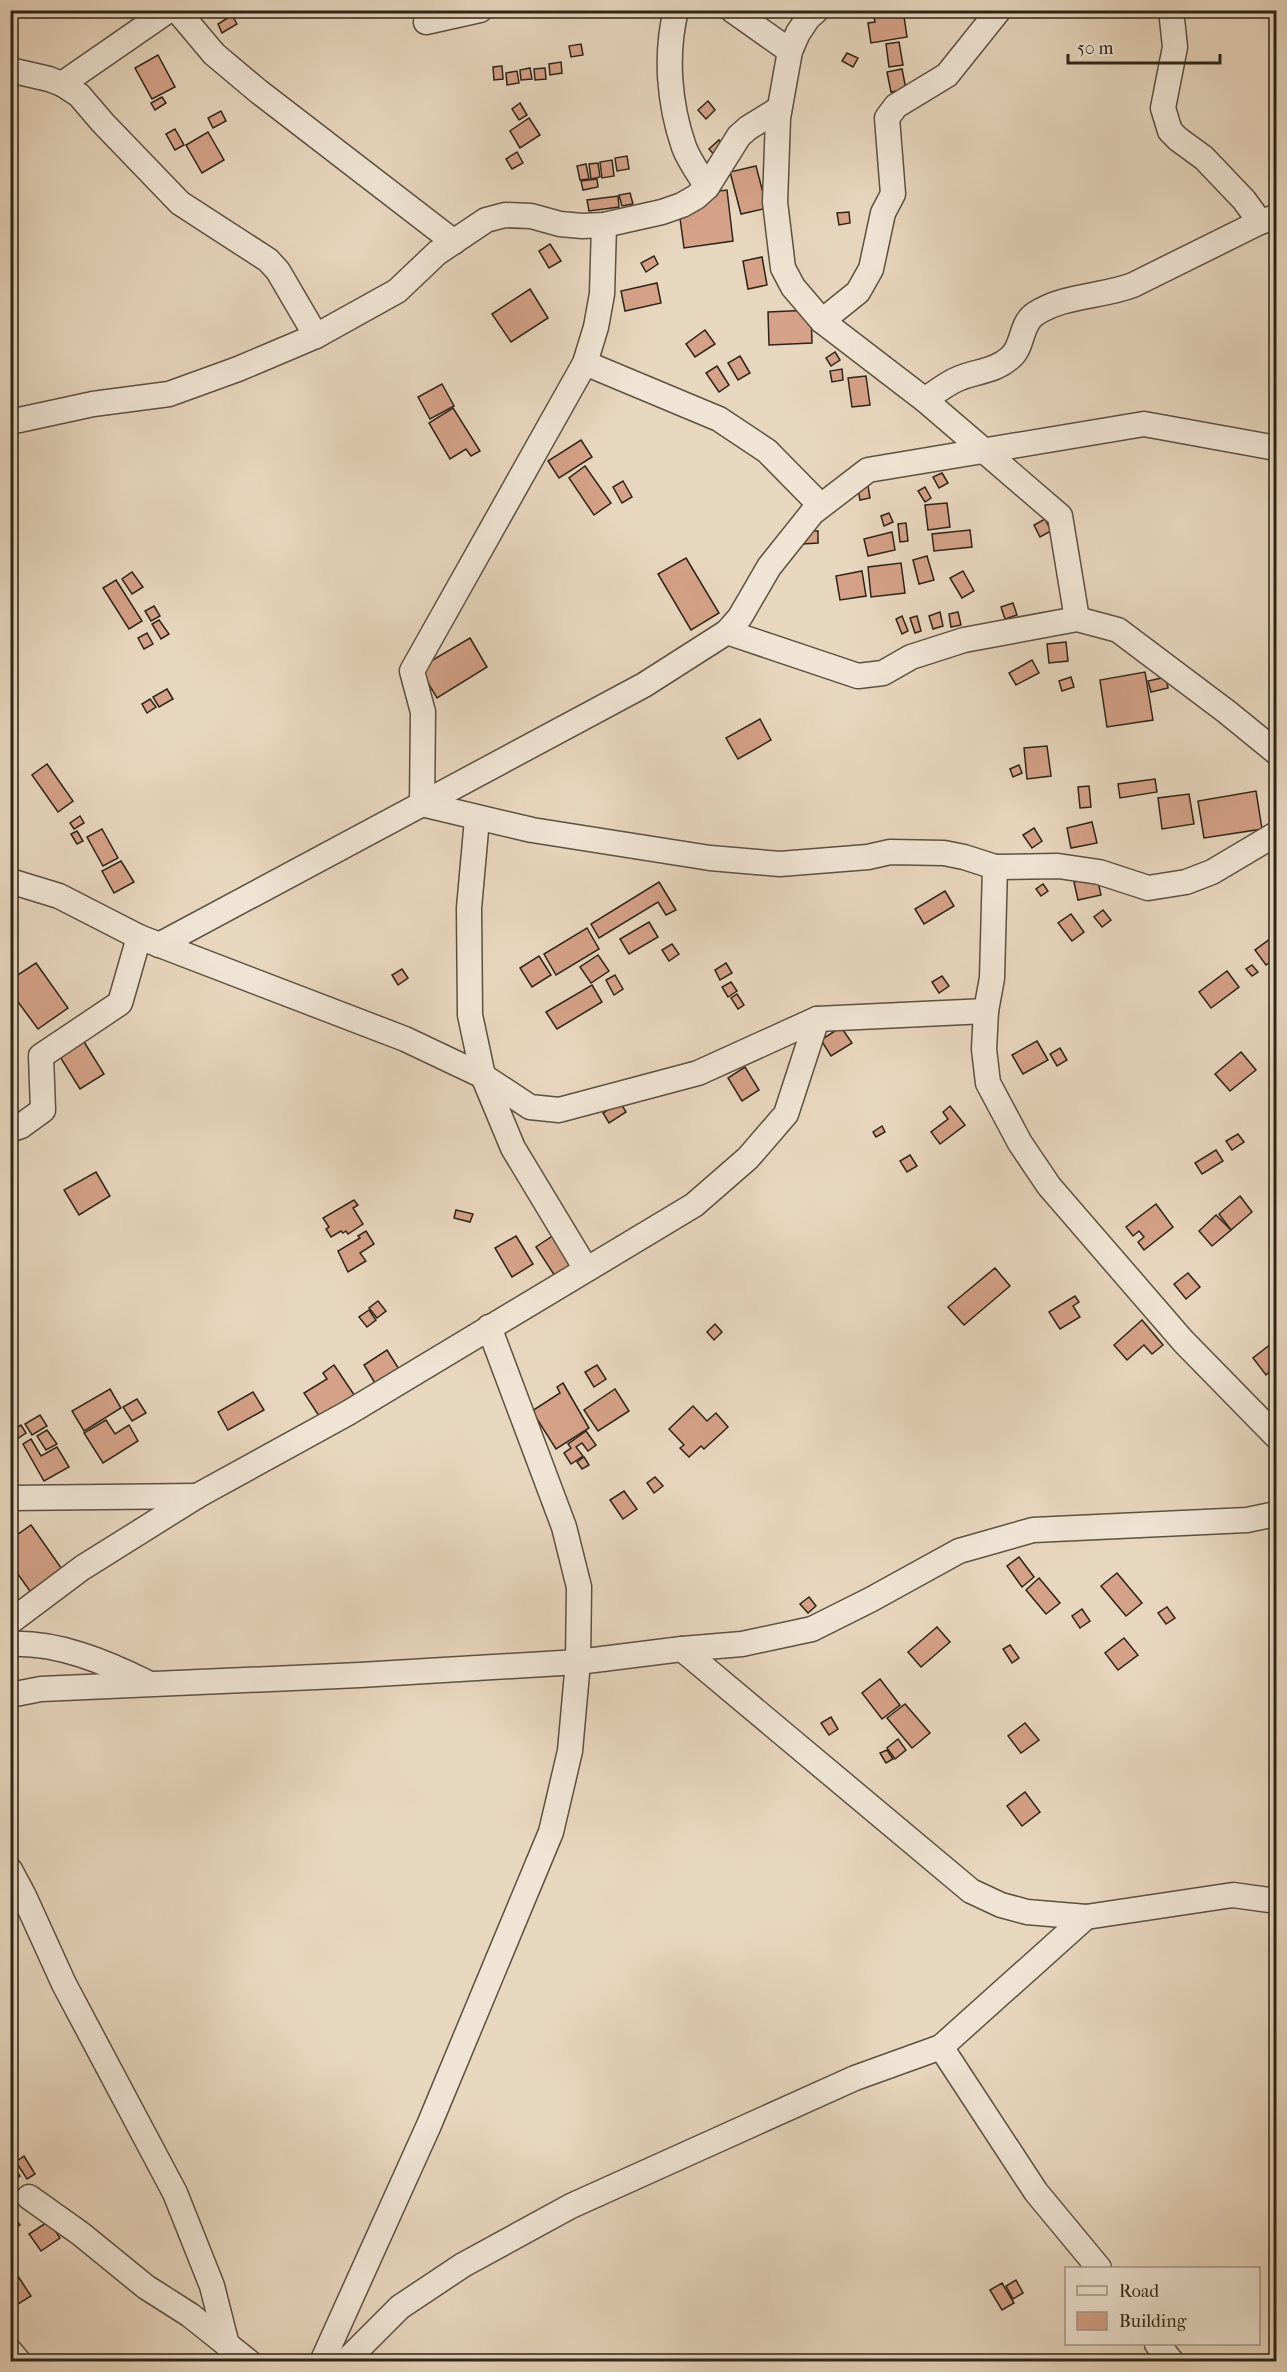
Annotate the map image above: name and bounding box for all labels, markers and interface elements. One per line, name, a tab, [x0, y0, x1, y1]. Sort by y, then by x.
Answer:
scale bar	[1068, 27, 1220, 65]
text: 50 m	[1077, 38, 1114, 59]
legend	[1065, 2267, 1260, 2345]
text: Road	[1119, 2281, 1159, 2302]
text: Building	[1119, 2311, 1187, 2332]

